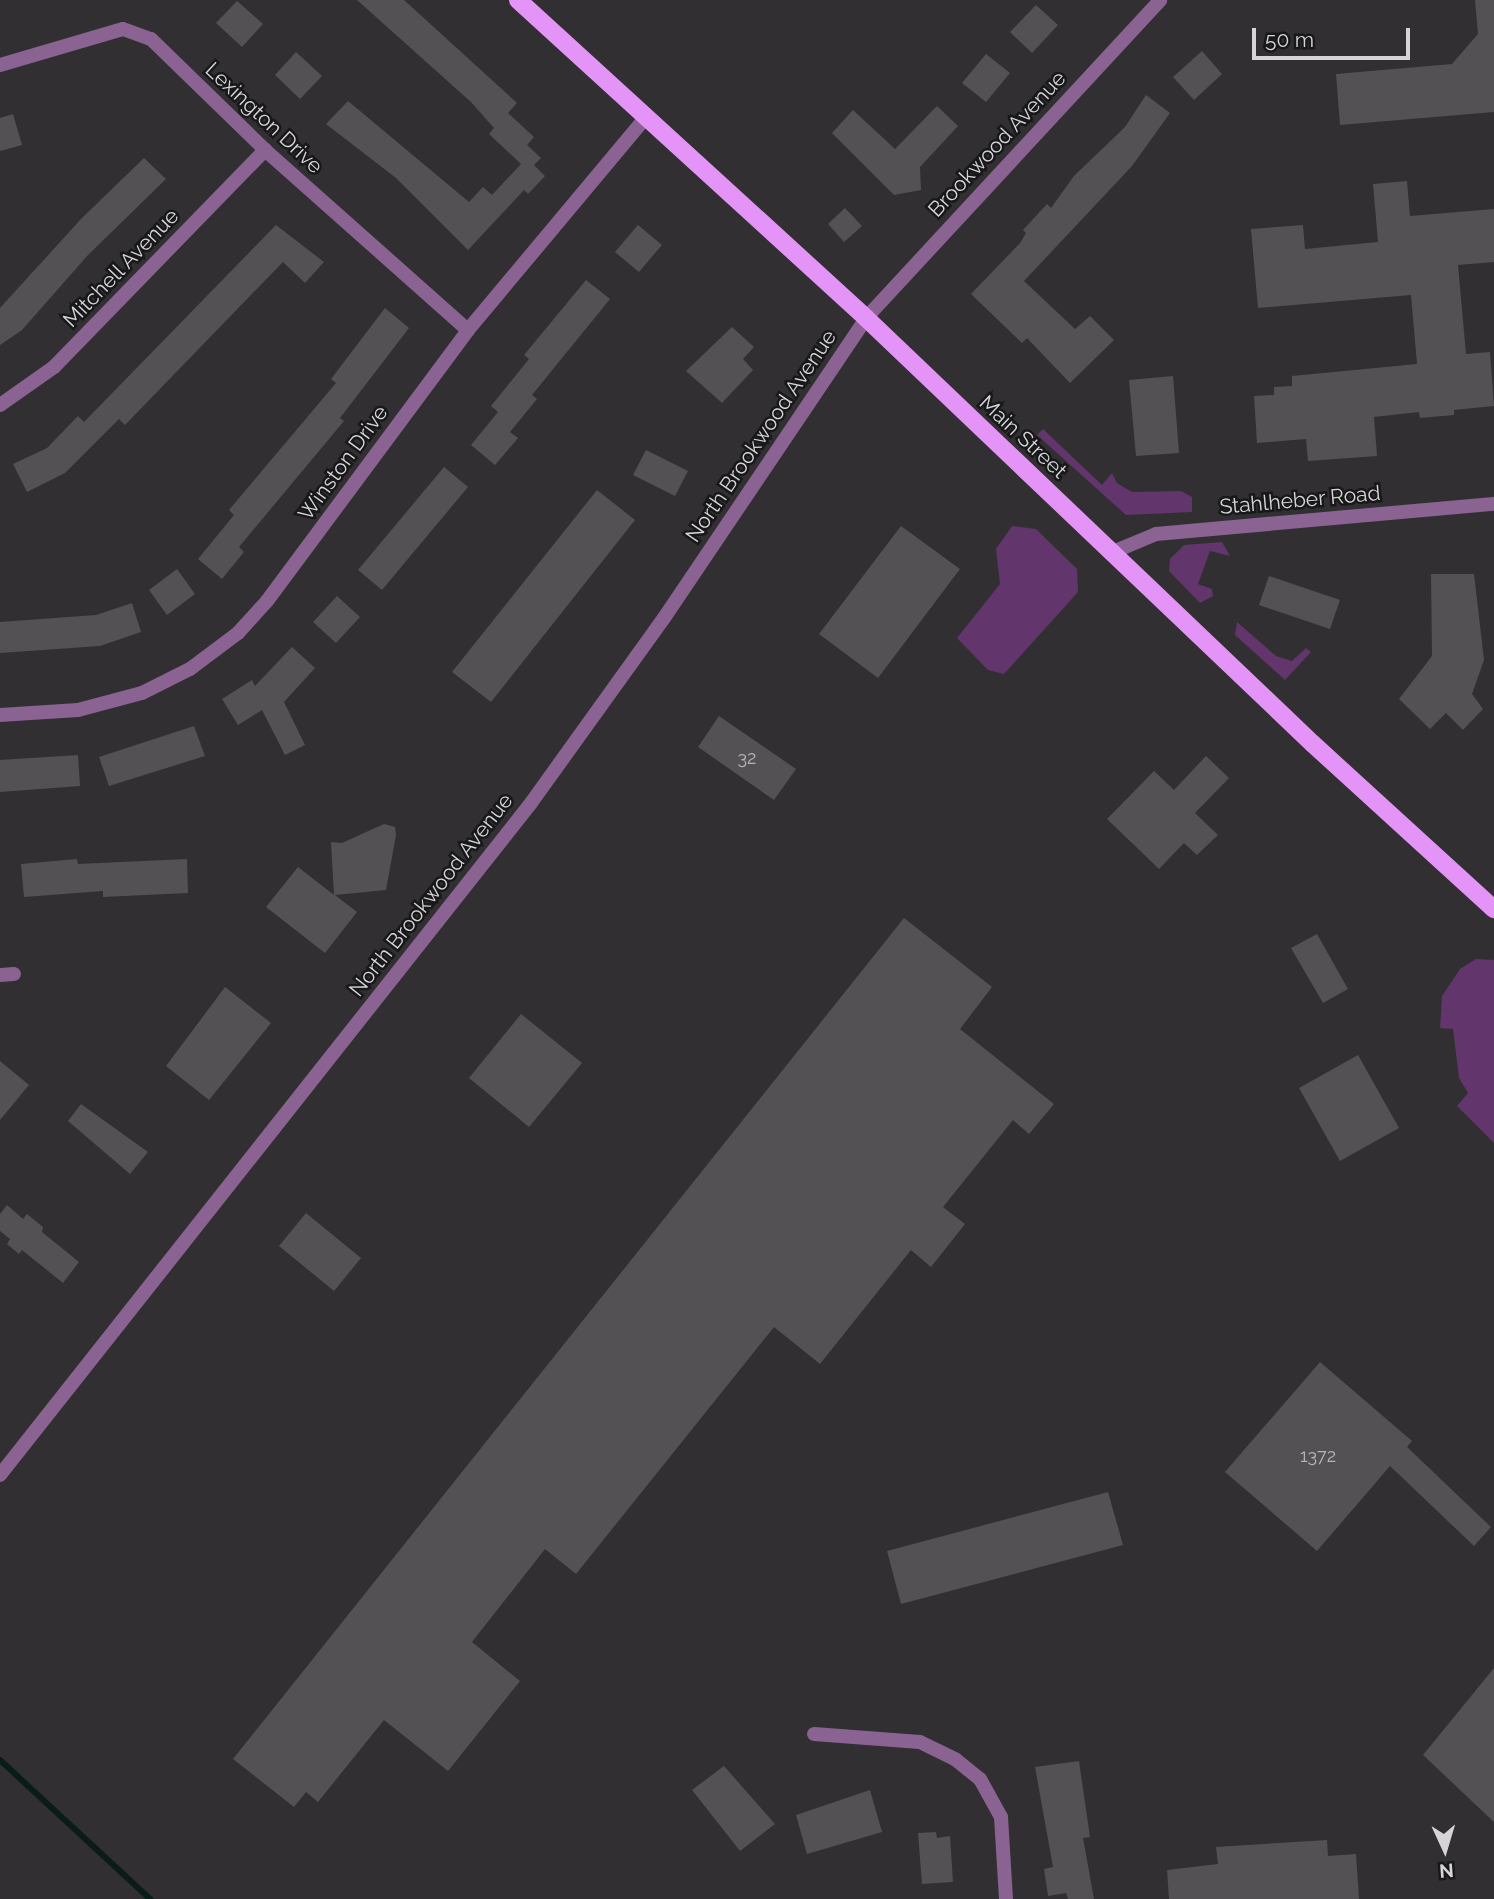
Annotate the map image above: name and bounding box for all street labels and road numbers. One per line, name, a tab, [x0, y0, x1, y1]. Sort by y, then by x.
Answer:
street label: Lexington Drive	[200, 57, 328, 179]
street label: Brookwood Avenue	[923, 66, 1071, 222]
street label: Mitchell Avenue	[58, 203, 184, 333]
street label: North Brookwood Avenue	[680, 325, 842, 547]
street label: Main Street	[974, 390, 1072, 484]
street label: Winston Drive	[293, 401, 393, 525]
street label: Stahlheber Road	[1218, 480, 1382, 520]
street label: North Brookwood Avenue	[344, 788, 518, 1002]

